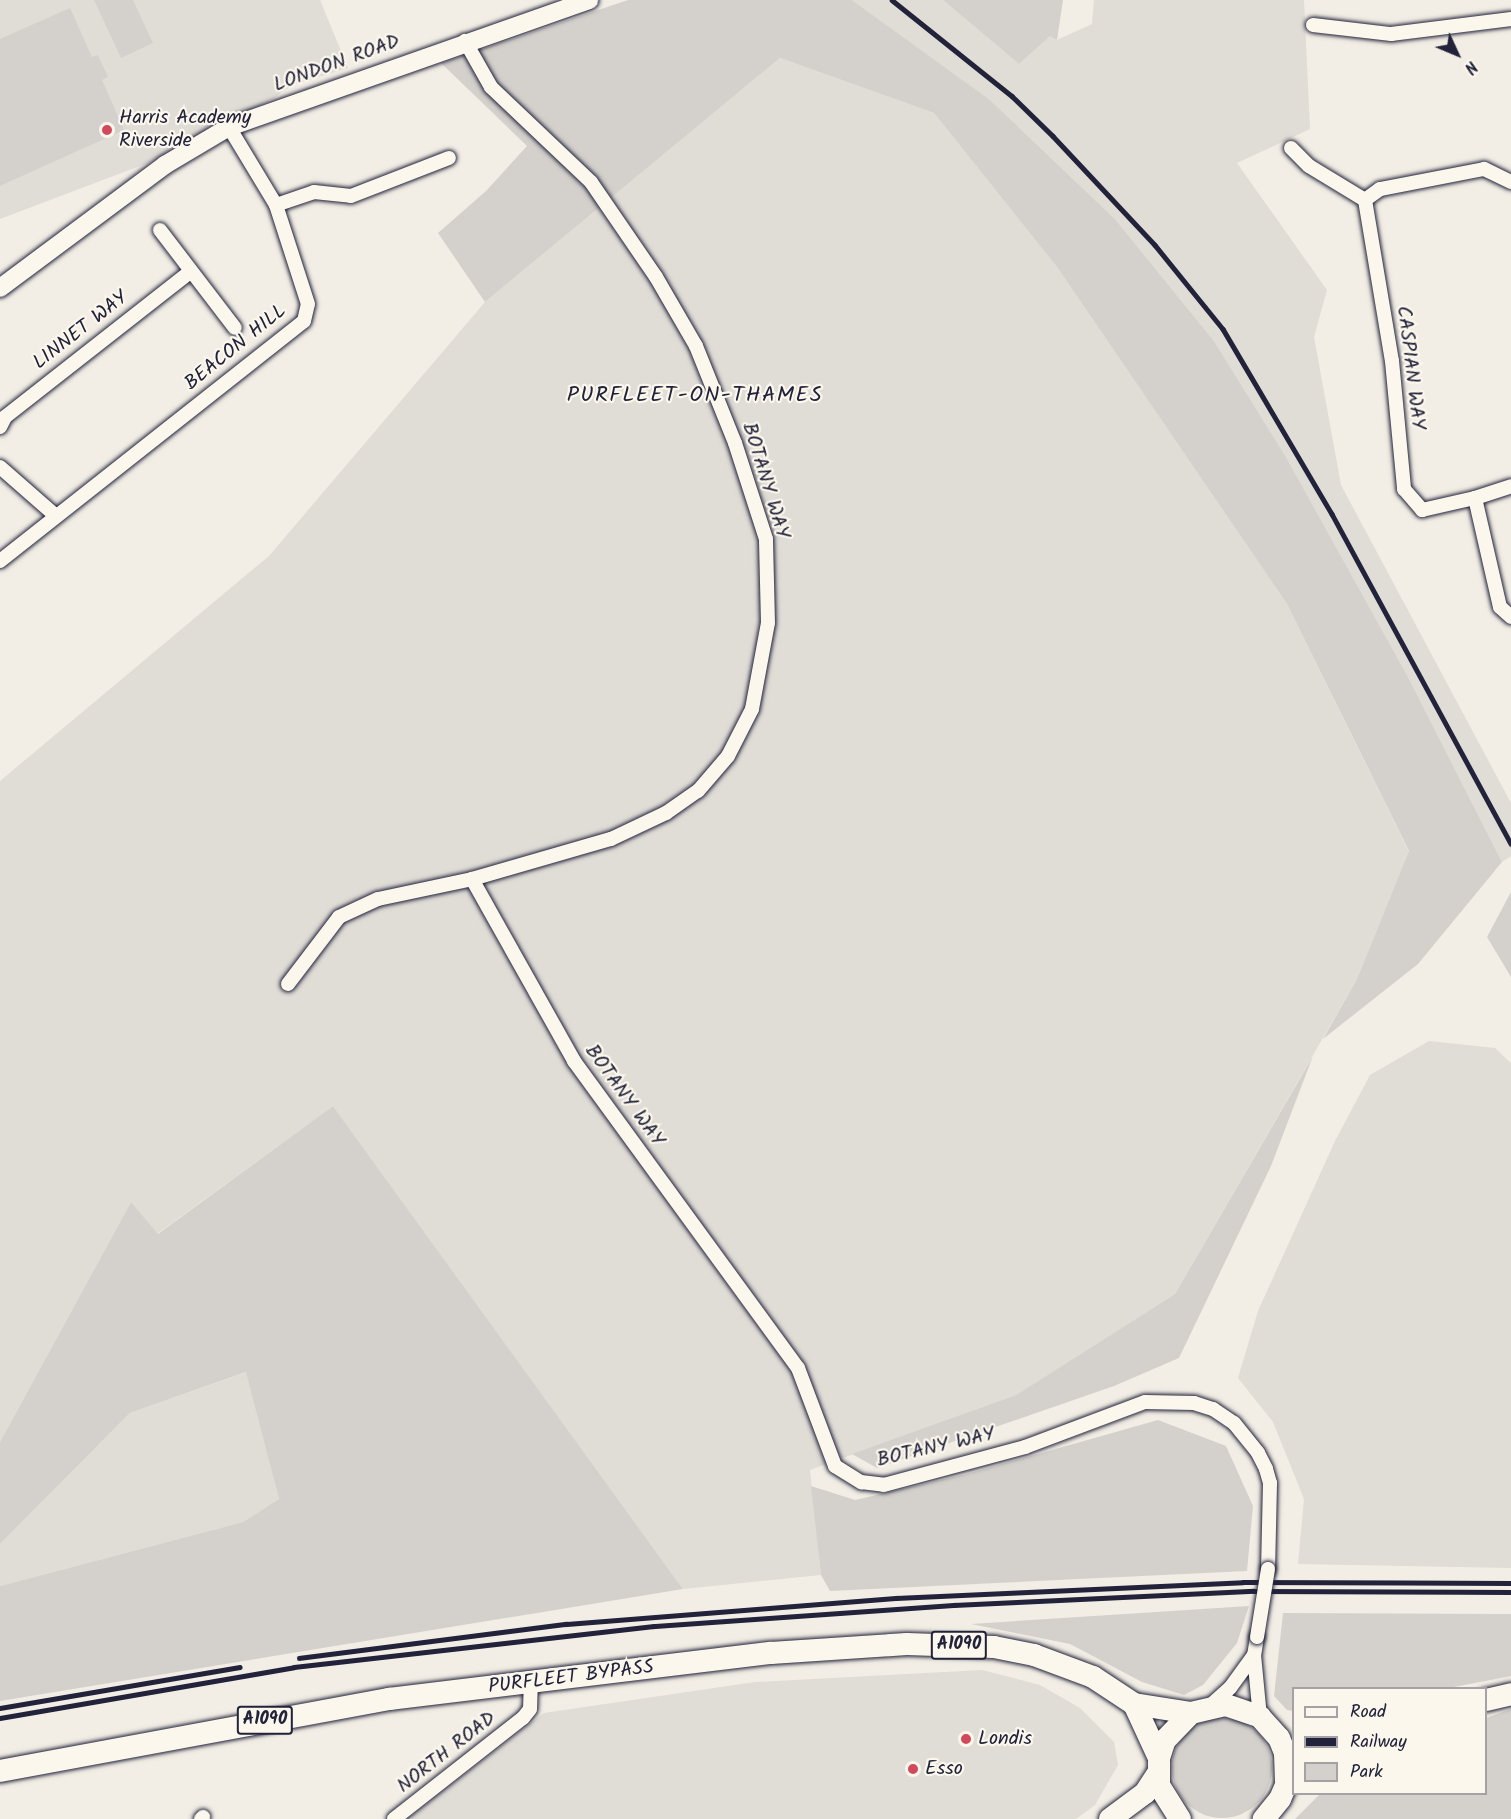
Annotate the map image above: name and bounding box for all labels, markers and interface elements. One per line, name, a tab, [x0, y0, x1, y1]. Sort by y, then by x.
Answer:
north arrow	[1427, 24, 1487, 84]
street label: LONDON ROAD	[271, 30, 403, 98]
text: N	[1458, 55, 1483, 79]
place label: Harris Academy Riverside	[119, 106, 251, 153]
marker: Harris Academy Riverside	[100, 123, 114, 137]
street label: LINNET WAY	[29, 286, 133, 376]
street label: BEACON HILL	[180, 300, 292, 396]
street label: CASPIAN WAY	[1390, 305, 1430, 431]
district label: PURFLEET-ON-THAMES	[567, 383, 823, 409]
street label: BOTANY WAY	[736, 420, 794, 542]
street label: BOTANY WAY	[579, 1040, 669, 1152]
street label: BOTANY WAY	[875, 1423, 997, 1473]
road number: A1090	[930, 1630, 988, 1660]
street label: PURFLEET BYPASS	[487, 1656, 655, 1700]
legend	[1292, 1687, 1487, 1795]
text: Road	[1350, 1698, 1386, 1727]
road number: A1090	[236, 1705, 294, 1735]
street label: NORTH ROAD	[393, 1707, 501, 1799]
place label: Londis	[978, 1727, 1032, 1751]
text: Railway	[1350, 1728, 1407, 1757]
marker: Londis	[959, 1732, 973, 1746]
place label: Esso	[925, 1757, 963, 1781]
text: Park	[1350, 1758, 1383, 1787]
marker: Esso	[906, 1762, 920, 1776]

